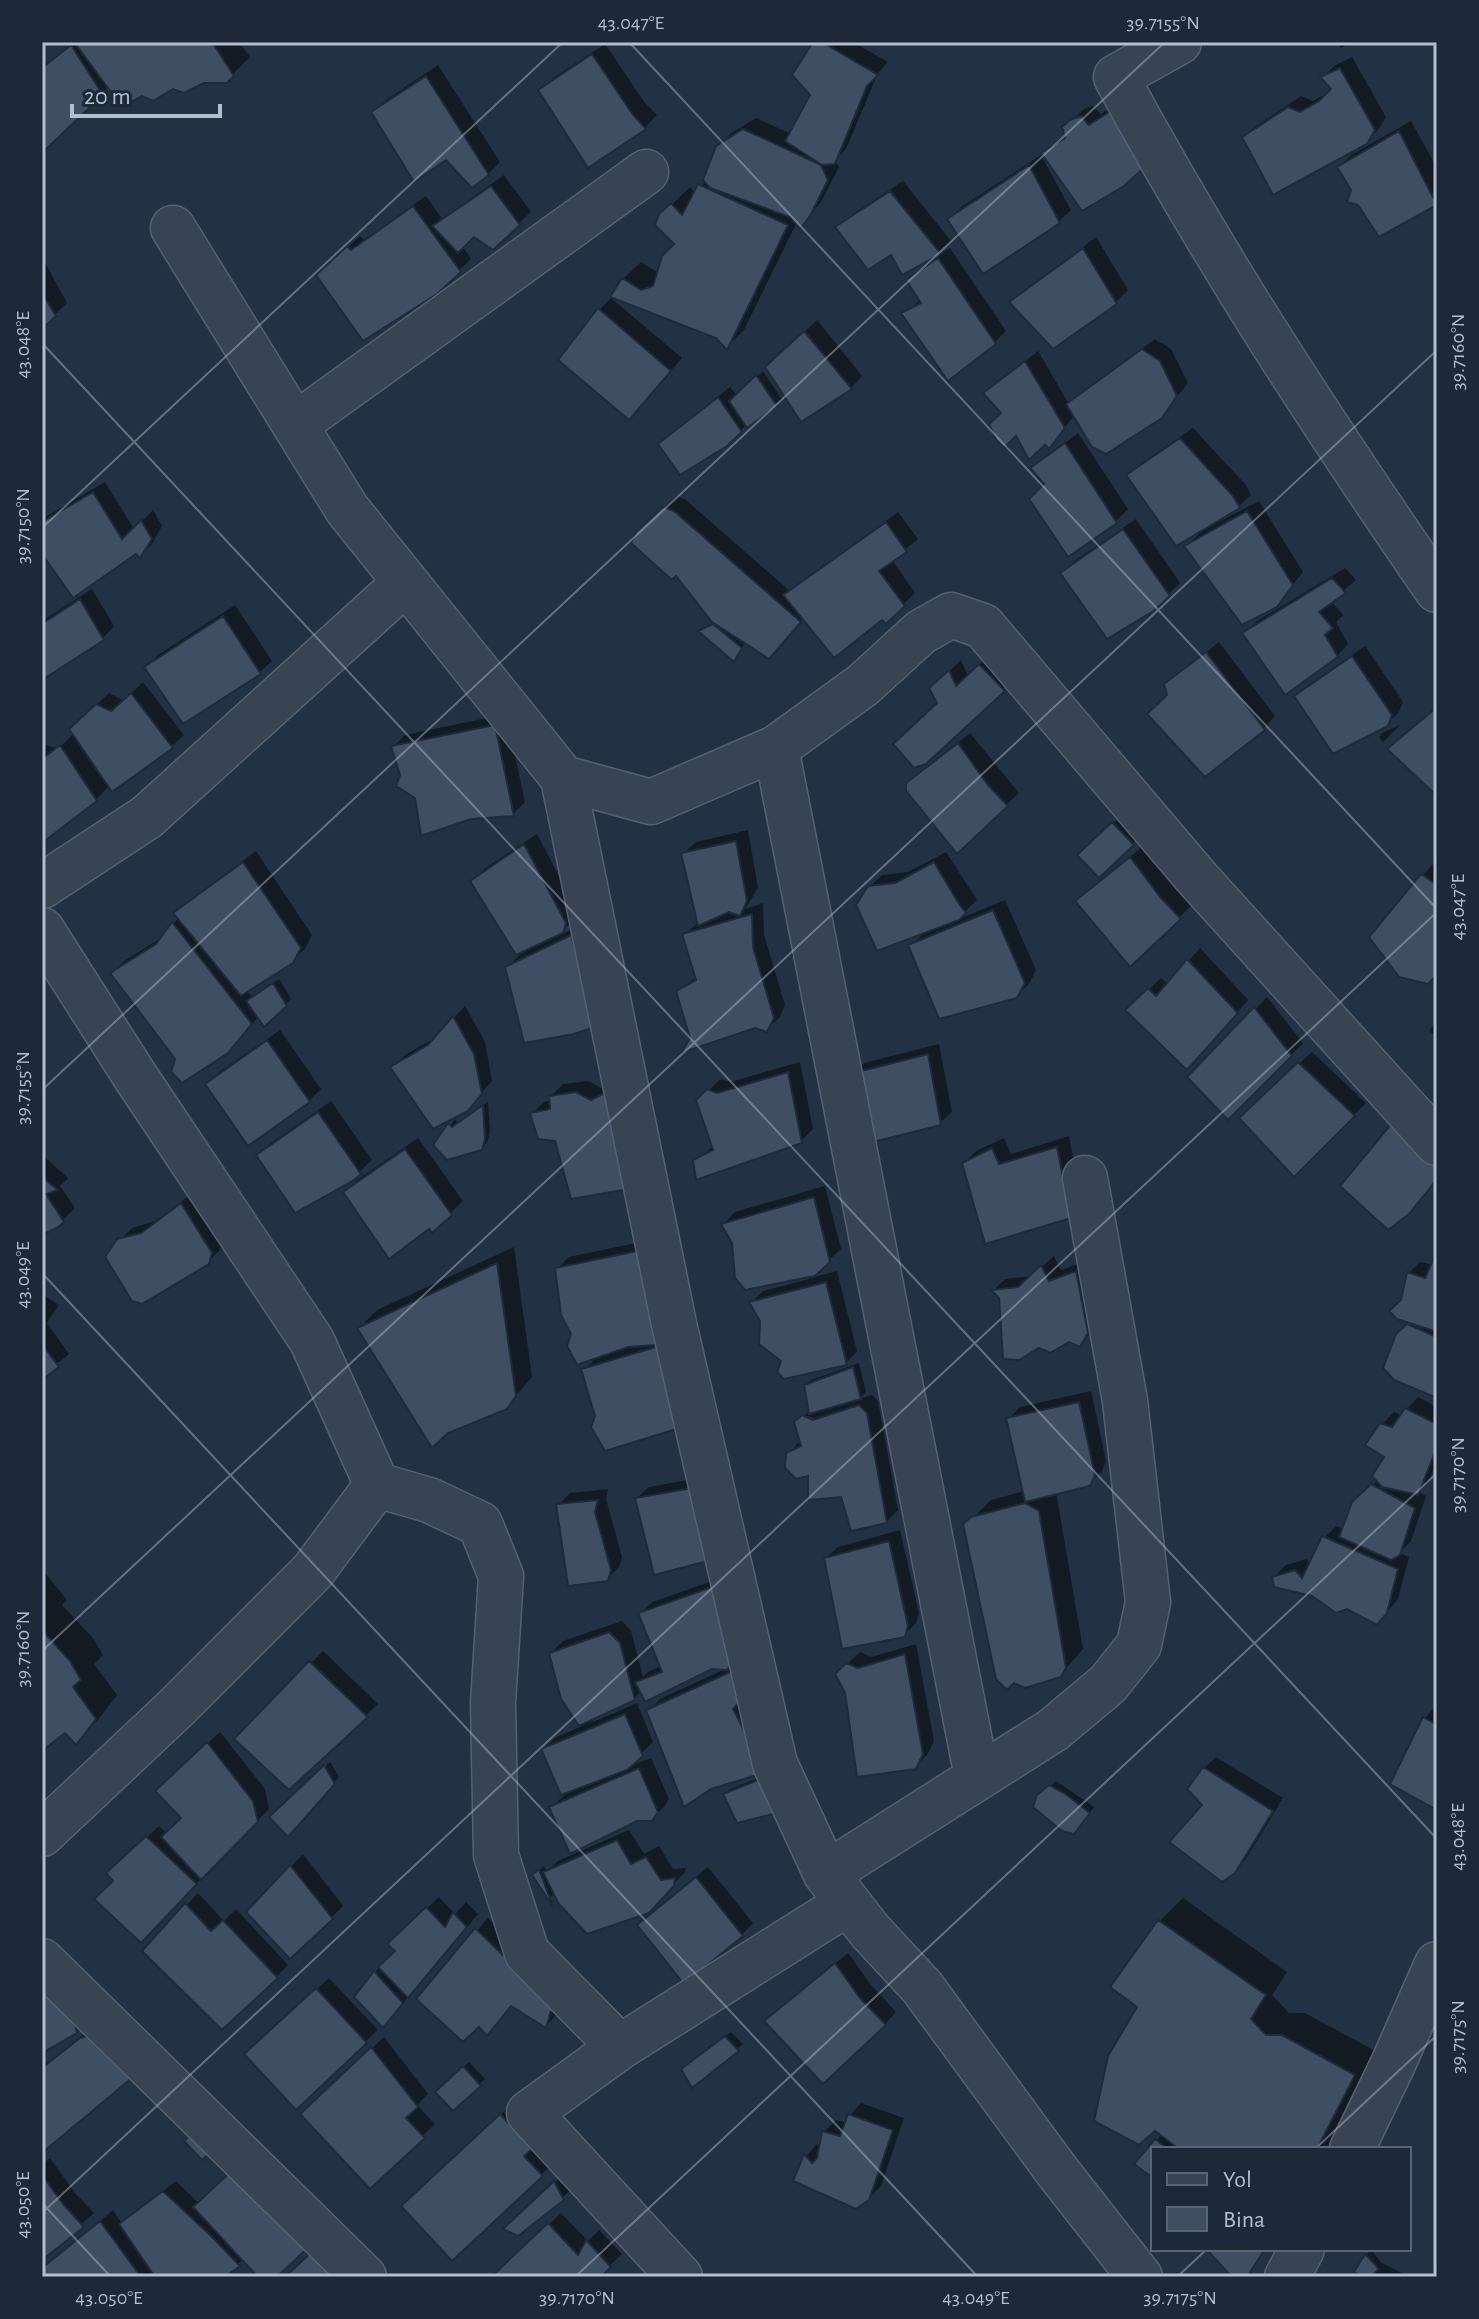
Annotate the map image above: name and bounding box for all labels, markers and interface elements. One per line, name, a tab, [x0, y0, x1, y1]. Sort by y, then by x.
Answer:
text: 43.047°E	[598, 13, 665, 33]
text: 39.7155°N	[1126, 13, 1200, 33]
scale bar	[72, 68, 220, 118]
text: 20 m	[84, 85, 131, 109]
text: 43.048°E	[13, 311, 33, 379]
text: 39.7160°N	[1448, 314, 1468, 390]
text: 39.7150°N	[13, 488, 33, 564]
text: 43.047°E	[1448, 873, 1468, 940]
text: 39.7155°N	[13, 1051, 33, 1125]
text: 43.049°E	[13, 1241, 33, 1309]
text: 39.7170°N	[1448, 1437, 1468, 1513]
text: 39.7160°N	[13, 1611, 33, 1687]
text: 43.048°E	[1448, 1803, 1468, 1871]
text: 39.7175°N	[1448, 2000, 1468, 2074]
legend	[1151, 2147, 1411, 2251]
text: Yol	[1223, 2168, 1252, 2192]
text: 43.050°E	[13, 2171, 33, 2239]
text: Bina	[1223, 2208, 1265, 2232]
text: 43.050°E	[75, 2288, 143, 2308]
text: 39.7170°N	[539, 2288, 615, 2308]
text: 43.049°E	[942, 2288, 1010, 2308]
text: 39.7175°N	[1143, 2288, 1217, 2308]

